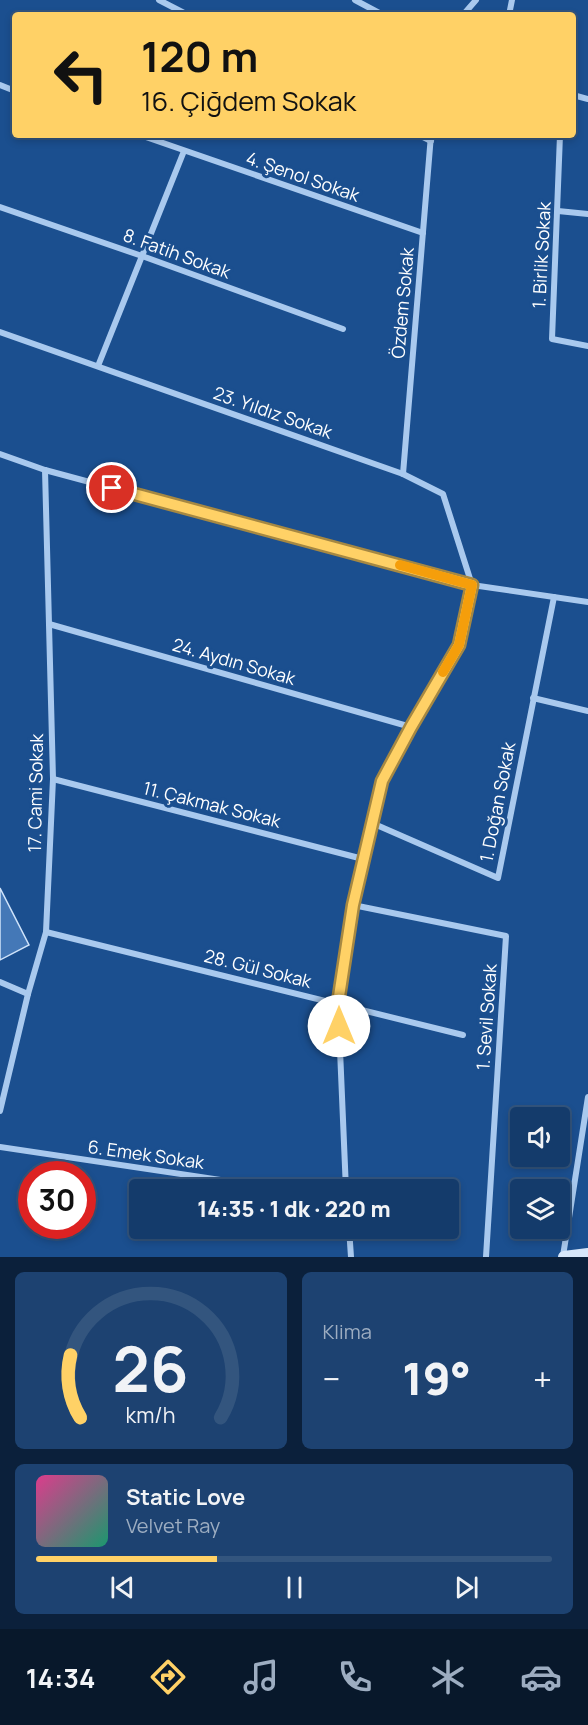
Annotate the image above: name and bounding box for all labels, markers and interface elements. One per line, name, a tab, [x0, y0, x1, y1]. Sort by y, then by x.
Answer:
text: 120 m	[141, 27, 258, 85]
icon: left	[42, 36, 120, 114]
text: 16. Çiğdem Sokak	[141, 82, 356, 119]
street label: 4. Şenol Sokak	[243, 145, 364, 207]
street label: 1. Birlik Sokak	[526, 200, 556, 309]
street label: 8. Fatih Sokak	[120, 222, 235, 284]
street label: Özdem Sokak	[385, 245, 419, 359]
street label: 23. Yıldız Sokak	[210, 380, 337, 444]
pin	[86, 462, 137, 513]
icon: arrive	[95, 471, 128, 504]
street label: 24. Aydın Sokak	[170, 632, 299, 690]
street label: 17. Cami Sokak	[22, 732, 48, 852]
street label: 1. Doğan Sokak	[474, 739, 521, 864]
street label: 11. Çakmak Sokak	[141, 775, 284, 833]
street label: 28. Gül Sokak	[202, 943, 315, 993]
street label: 1. Sevil Sokak	[470, 962, 502, 1071]
position arrow	[307, 994, 371, 1058]
map controls	[510, 1107, 570, 1239]
button: sound	[510, 1107, 570, 1167]
street label: 6. Emek Sokak	[86, 1134, 207, 1174]
speed limit sign: 30	[18, 1161, 96, 1239]
button: layers	[510, 1179, 570, 1239]
text: 14:35 · 1 dk · 220 m	[197, 1194, 391, 1224]
text: Klima	[323, 1318, 372, 1345]
text: 26	[113, 1325, 189, 1411]
text: 19°	[402, 1347, 471, 1409]
text: −	[323, 1356, 340, 1401]
text: +	[533, 1356, 552, 1401]
text: km/h	[126, 1400, 176, 1429]
text: Static Love	[126, 1482, 245, 1512]
text: Velvet Ray	[126, 1512, 220, 1539]
icon: previous	[106, 1571, 139, 1604]
icon: pause	[278, 1571, 311, 1604]
icon: next	[450, 1571, 483, 1604]
icon: directions	[147, 1656, 189, 1698]
icon: music	[240, 1656, 282, 1698]
icon: phone	[334, 1656, 376, 1698]
icon: climate	[427, 1656, 469, 1698]
icon: car	[520, 1656, 562, 1698]
text: 14:34	[26, 1659, 95, 1696]

